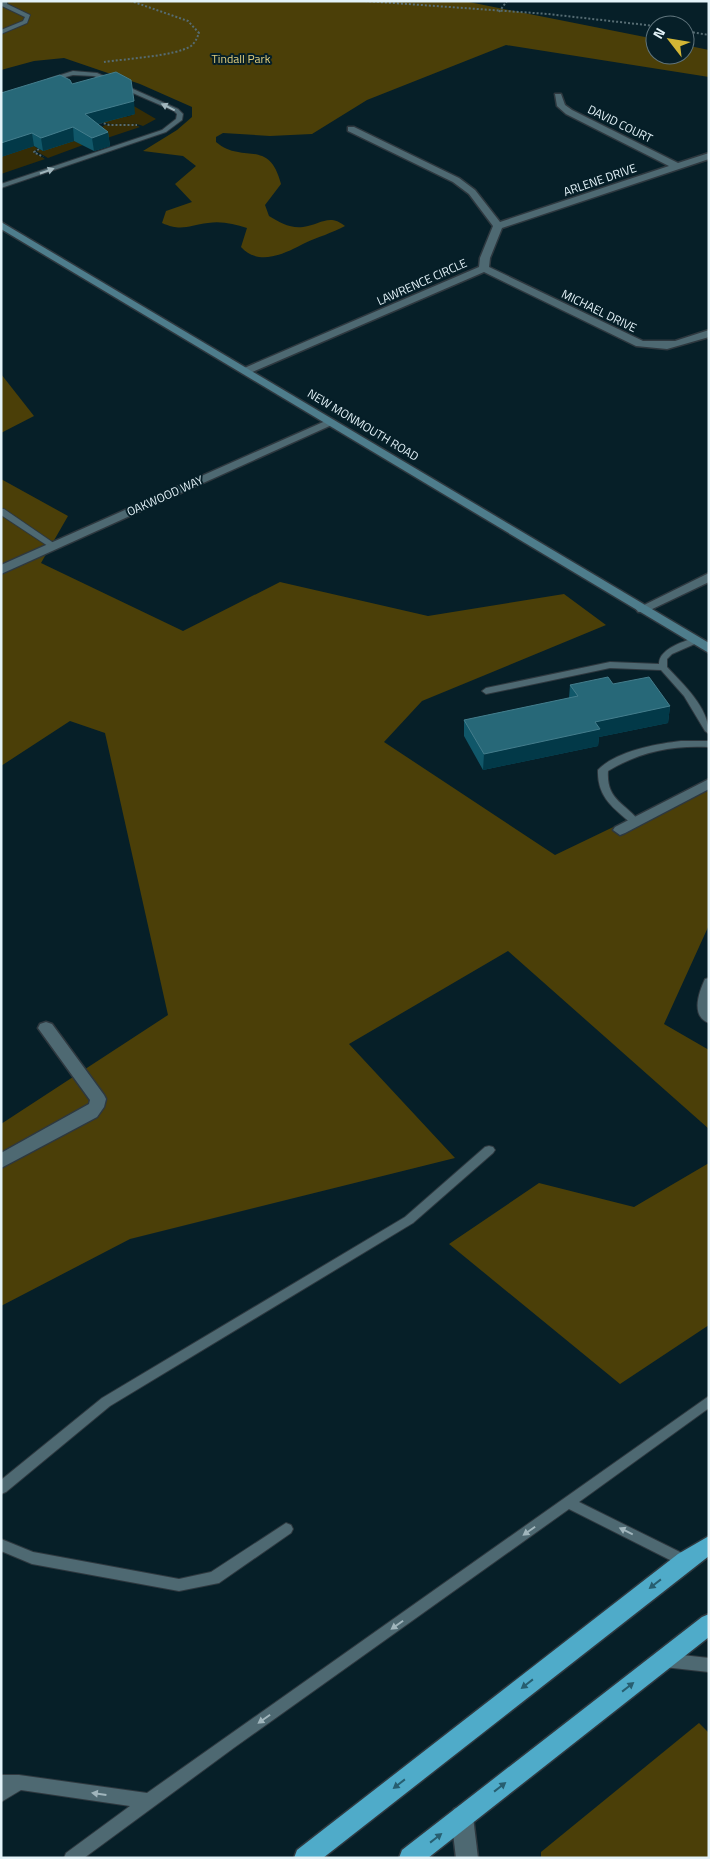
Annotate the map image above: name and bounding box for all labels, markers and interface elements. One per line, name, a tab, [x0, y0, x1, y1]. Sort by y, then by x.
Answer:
north arrow	[645, 15, 695, 65]
text: N	[647, 23, 670, 43]
park label: Tindall Park	[212, 49, 271, 68]
street label: DAVID COURT	[584, 100, 657, 148]
one-way arrow	[161, 102, 175, 110]
street label: ARLENE DRIVE	[561, 158, 639, 201]
one-way arrow	[40, 167, 55, 174]
street label: LAWRENCE CIRCLE	[374, 253, 470, 310]
street label: MICHAEL DRIVE	[558, 284, 640, 337]
street label: NEW MONMOUTH ROAD	[304, 384, 423, 466]
street label: OAKWOOD WAY	[123, 470, 207, 521]
one-way arrow	[522, 1526, 536, 1536]
one-way arrow	[619, 1527, 633, 1535]
one-way arrow	[648, 1579, 662, 1589]
one-way arrow	[390, 1620, 403, 1630]
one-way arrow	[521, 1679, 534, 1690]
one-way arrow	[621, 1682, 635, 1692]
one-way arrow	[257, 1714, 271, 1724]
one-way arrow	[393, 1779, 406, 1790]
one-way arrow	[493, 1782, 506, 1793]
one-way arrow	[91, 1790, 107, 1798]
one-way arrow	[429, 1832, 442, 1843]

